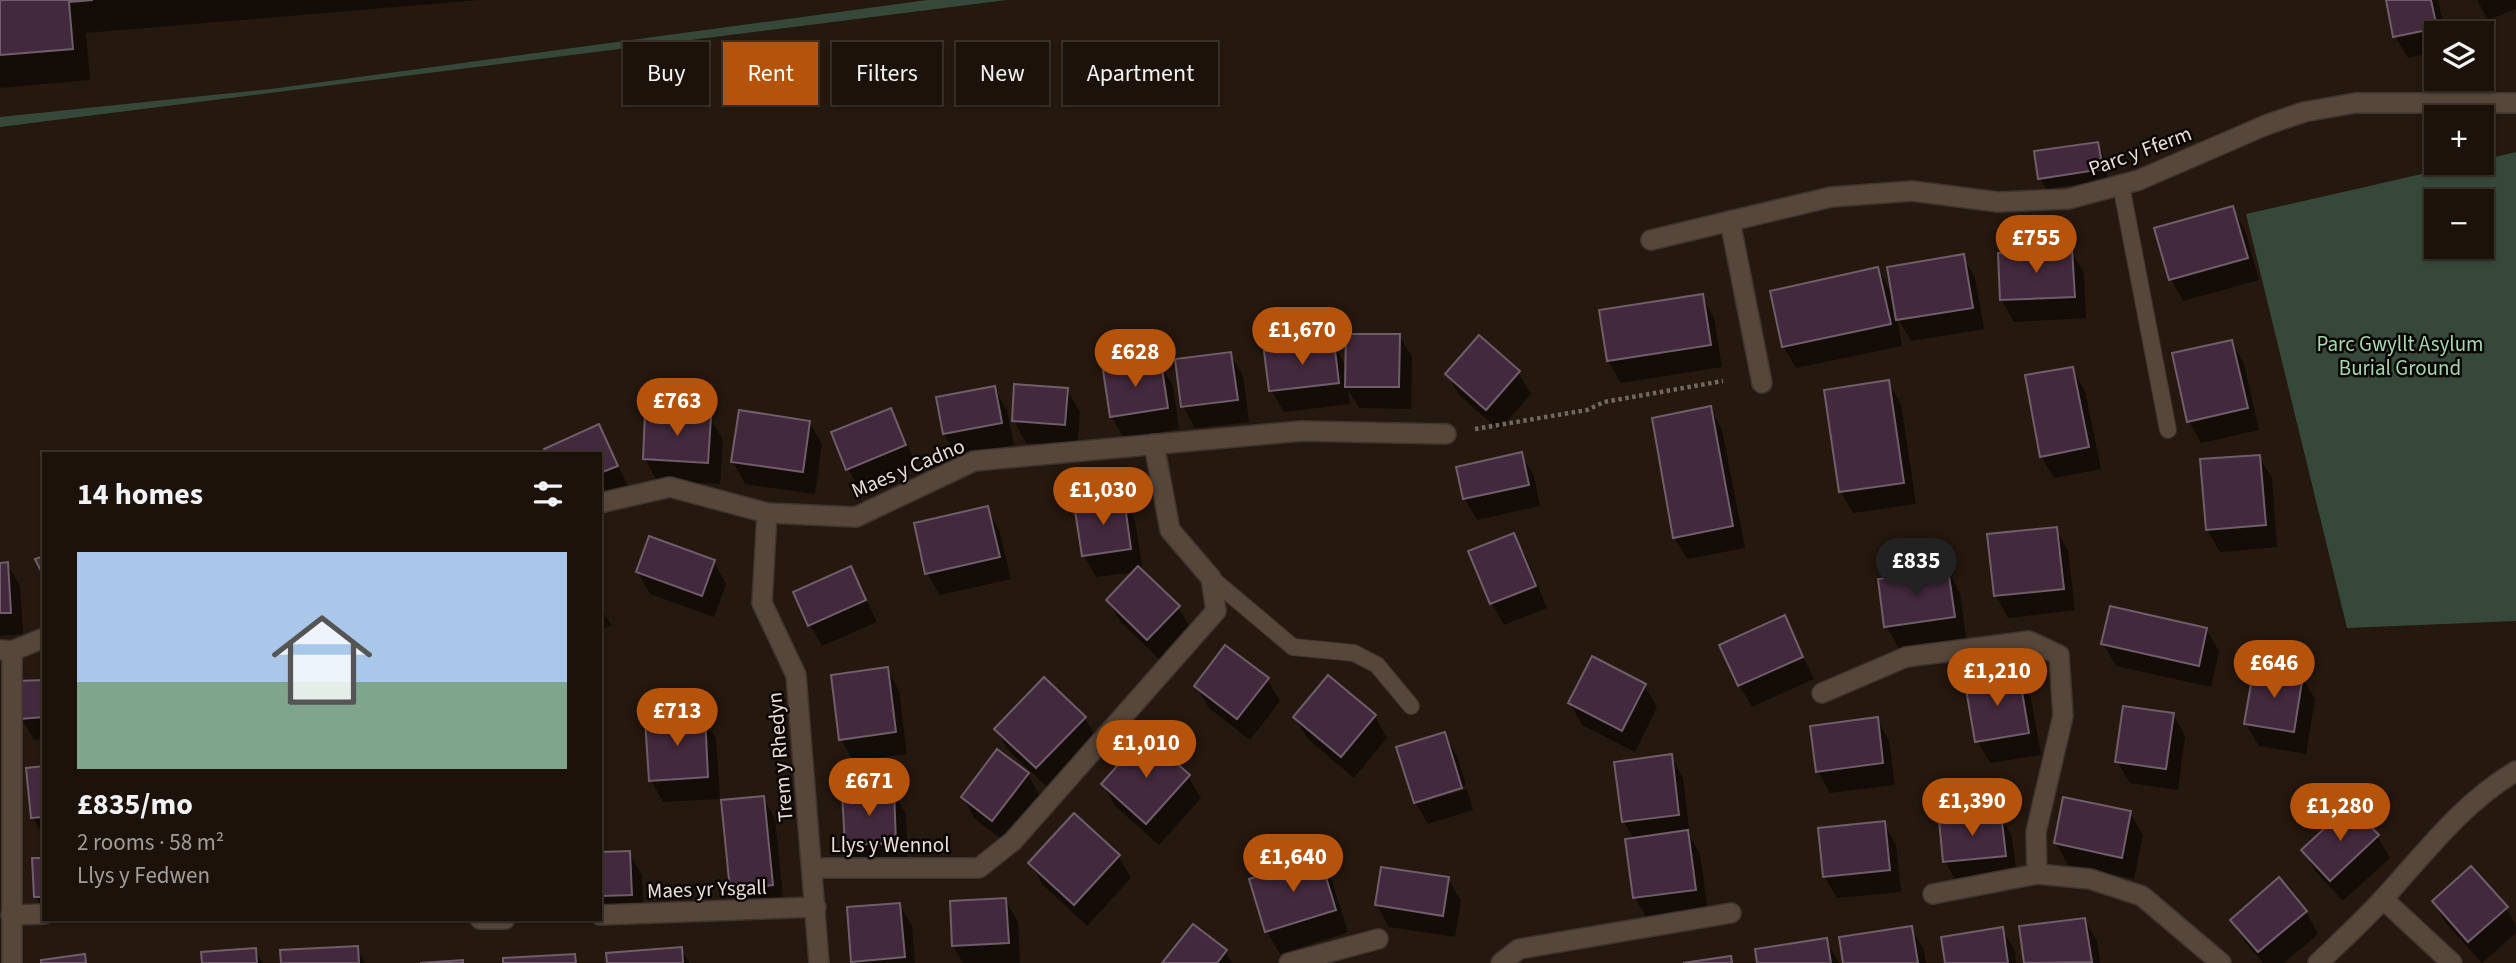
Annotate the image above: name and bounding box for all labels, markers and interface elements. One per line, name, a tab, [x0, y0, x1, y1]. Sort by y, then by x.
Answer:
map controls	[2424, 21, 2494, 259]
button: layers	[2424, 21, 2494, 91]
chip: Buy	[623, 42, 709, 105]
chip: Rent	[723, 42, 818, 105]
chip: Filters	[832, 42, 942, 105]
chip: New	[956, 42, 1049, 105]
chip: Apartment	[1063, 42, 1218, 105]
button: +	[2424, 105, 2494, 175]
street label: Parc y Fferm	[2084, 118, 2196, 184]
button: −	[2424, 189, 2494, 259]
pin: £755	[1995, 216, 2077, 275]
text: £755	[2012, 221, 2060, 254]
pin: £1,670	[1245, 308, 1359, 367]
text: £1,670	[1268, 313, 1336, 346]
park label: Parc Gwyllt Asylum Burial Ground	[2317, 329, 2483, 383]
pin: £628	[1094, 330, 1176, 389]
text: £628	[1111, 335, 1159, 368]
pin: £763	[636, 378, 718, 438]
text: £763	[653, 384, 701, 417]
street label: Maes y Cadno	[847, 431, 969, 505]
pin: £1,030	[1046, 468, 1160, 527]
text: 14 homes	[77, 473, 203, 516]
text: £1,030	[1069, 473, 1137, 506]
icon: filters	[529, 475, 567, 513]
pin: £835	[1875, 538, 1957, 598]
text: £835	[1892, 544, 1940, 577]
icon: home	[259, 597, 385, 723]
pin: £646	[2233, 640, 2315, 700]
text: £646	[2250, 646, 2298, 679]
pin: £1,210	[1940, 648, 2054, 708]
text: £1,210	[1963, 654, 2031, 687]
pin: £713	[636, 688, 718, 748]
street label: Trem y Rhedyn	[759, 691, 801, 823]
text: £713	[653, 694, 701, 727]
pin: £1,010	[1089, 720, 1203, 780]
text: £1,010	[1112, 726, 1180, 759]
pin: £671	[828, 758, 910, 818]
text: £671	[845, 764, 893, 797]
pin: £1,390	[1915, 778, 2029, 838]
text: £835/mo	[77, 783, 193, 826]
text: £1,390	[1938, 784, 2006, 817]
pin: £1,280	[2283, 784, 2397, 843]
text: £1,280	[2306, 789, 2374, 822]
text: 2 rooms · 58 m²	[77, 826, 224, 859]
street label: Llys y Wennol	[830, 830, 950, 860]
pin: £1,640	[1236, 834, 1350, 894]
text: £1,640	[1259, 840, 1327, 873]
text: Llys y Fedwen	[77, 859, 210, 892]
street label: Maes yr Ysgall	[646, 872, 768, 906]

